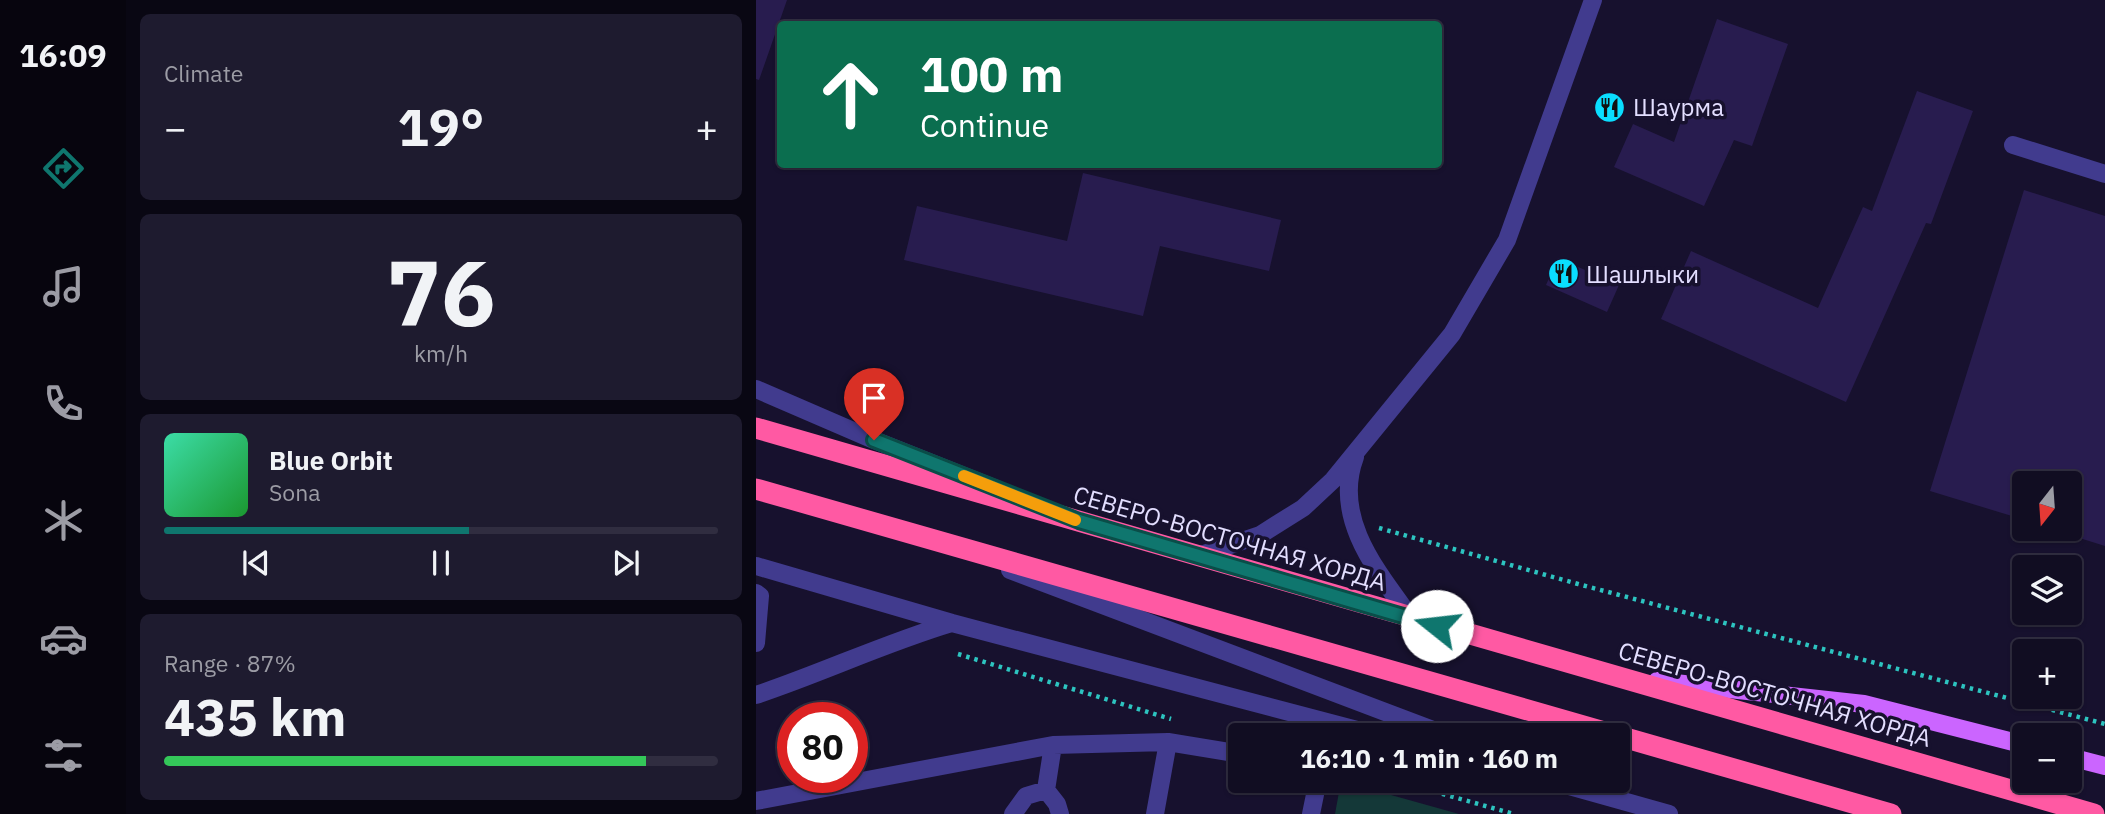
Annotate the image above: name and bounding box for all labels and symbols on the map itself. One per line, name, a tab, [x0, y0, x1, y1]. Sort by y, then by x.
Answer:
restaurant icon: Шаурма	[1593, 90, 1627, 124]
place label: Шаурма	[1633, 91, 1724, 123]
restaurant icon: Шашлыки	[1546, 257, 1580, 291]
place label: Шашлыки	[1586, 258, 1699, 290]
pin	[844, 368, 904, 440]
north arrow	[2012, 471, 2082, 541]
street label: СЕВЕРО-ВОСТОЧНАЯ ХОРДА	[1070, 478, 1390, 598]
position arrow	[1400, 589, 1474, 663]
street label: СЕВЕРО-ВОСТОЧНАЯ ХОРДА	[1615, 634, 1935, 754]
speed limit sign: 80	[777, 702, 868, 793]

